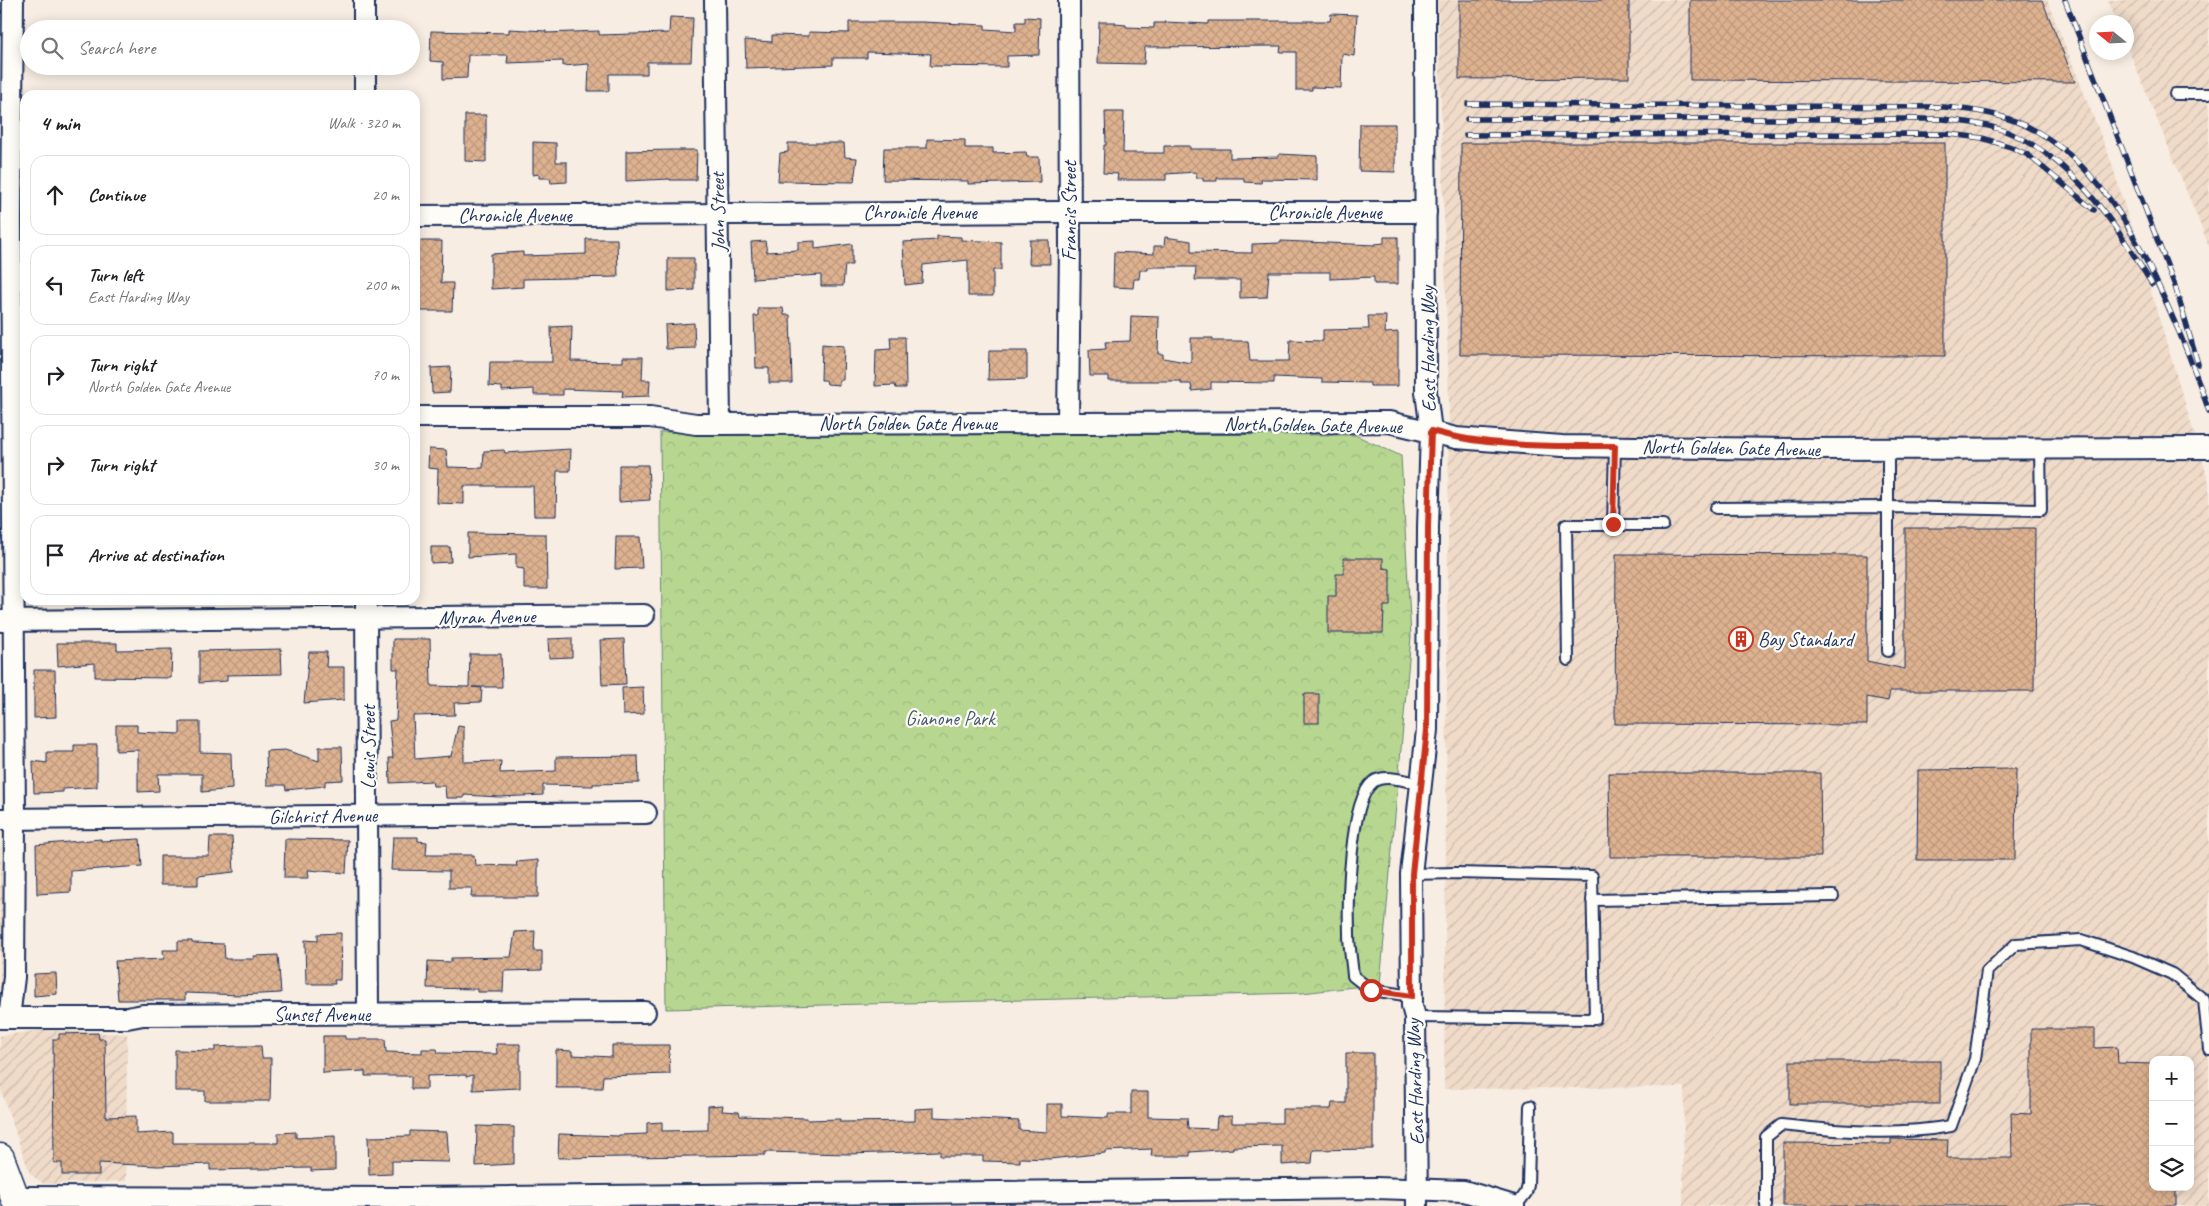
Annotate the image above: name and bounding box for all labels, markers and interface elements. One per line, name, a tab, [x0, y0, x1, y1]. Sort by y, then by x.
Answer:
north arrow	[2089, 15, 2134, 60]
search box	[20, 20, 420, 75]
icon: search	[38, 34, 66, 62]
text: Search here	[78, 36, 155, 60]
text: 4 min	[40, 110, 80, 136]
text: Walk · 320 m	[328, 113, 400, 133]
street label: Francis Street	[1057, 159, 1082, 261]
street label: John Street	[705, 170, 731, 253]
icon: ahead	[41, 181, 69, 209]
text: Continue	[88, 183, 145, 207]
text: 20 m	[372, 185, 399, 205]
street label: Chronicle Avenue	[863, 200, 978, 225]
street label: Chronicle Avenue	[1268, 200, 1383, 225]
street label: Chronicle Avenue	[458, 203, 573, 228]
text: Turn left	[88, 263, 143, 287]
icon: left	[41, 271, 69, 299]
text: 200 m	[365, 275, 399, 295]
street label: East Harding Way	[1414, 284, 1442, 412]
text: East Harding Way	[88, 287, 189, 307]
text: Turn right	[88, 353, 155, 377]
icon: right	[41, 361, 69, 389]
text: 70 m	[372, 365, 399, 385]
text: North Golden Gate Avenue	[88, 377, 230, 397]
street label: North Golden Gate Avenue	[819, 411, 998, 436]
street label: North Golden Gate Avenue	[1224, 411, 1404, 439]
street label: North Golden Gate Avenue	[1642, 434, 1822, 462]
icon: right	[41, 451, 69, 479]
text: Turn right	[88, 453, 155, 477]
text: 30 m	[372, 455, 399, 475]
route end	[1602, 513, 1625, 536]
icon: arrive	[41, 541, 69, 569]
text: Arrive at destination	[88, 543, 224, 567]
street label: Myran Avenue	[438, 604, 537, 630]
building icon: Bay Standard	[1728, 626, 1754, 652]
place label: Bay Standard	[1758, 627, 1856, 652]
street label: Lewis Street	[356, 703, 381, 789]
park label: Gianone Park	[906, 706, 996, 731]
street label: Gilchrist Avenue	[269, 803, 379, 829]
route start	[1360, 979, 1383, 1002]
street label: Sunset Avenue	[274, 1002, 372, 1027]
street label: East Harding Way	[1400, 1016, 1430, 1145]
map controls	[2149, 1056, 2194, 1191]
button: +	[2149, 1056, 2194, 1101]
button: −	[2149, 1101, 2194, 1146]
button: layers	[2149, 1146, 2194, 1191]

